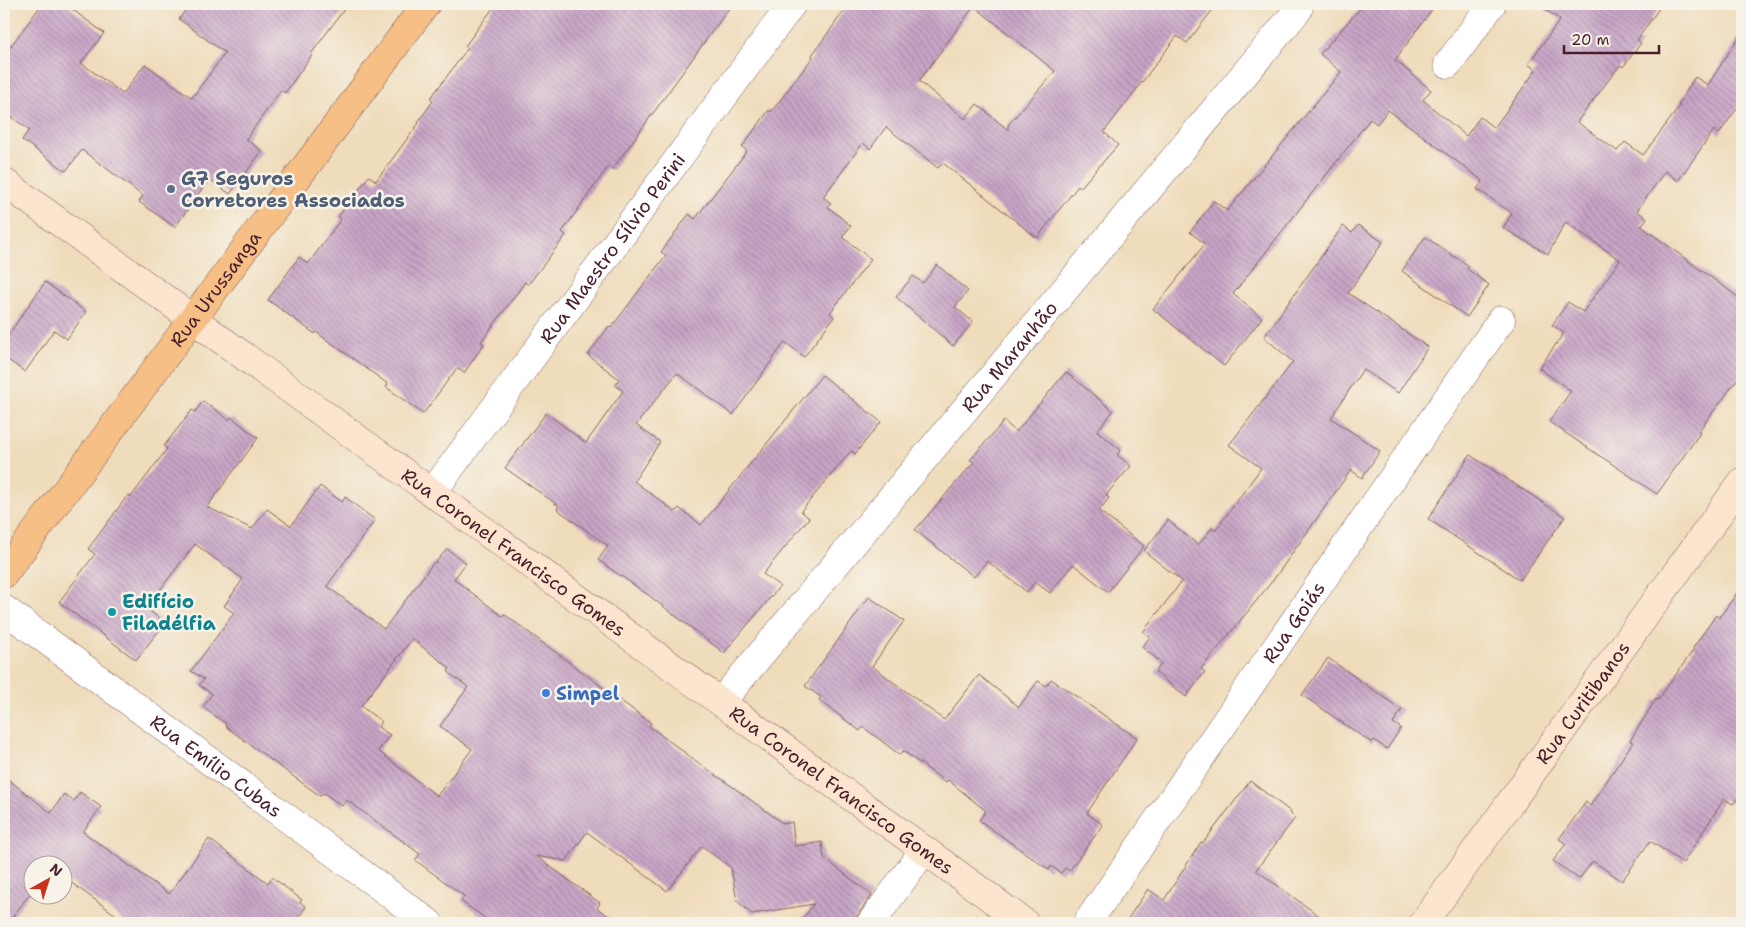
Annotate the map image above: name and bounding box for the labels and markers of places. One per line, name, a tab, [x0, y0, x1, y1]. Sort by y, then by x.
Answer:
place label: G7 Seguros Corretores Associados	[181, 166, 405, 213]
marker: G7 Seguros Corretores Associados	[165, 183, 177, 195]
place label: Edifício Filadélfia	[122, 589, 216, 636]
marker: Edifício Filadélfia	[106, 606, 118, 618]
place label: Simpel	[556, 681, 620, 706]
marker: Simpel	[540, 687, 552, 699]

